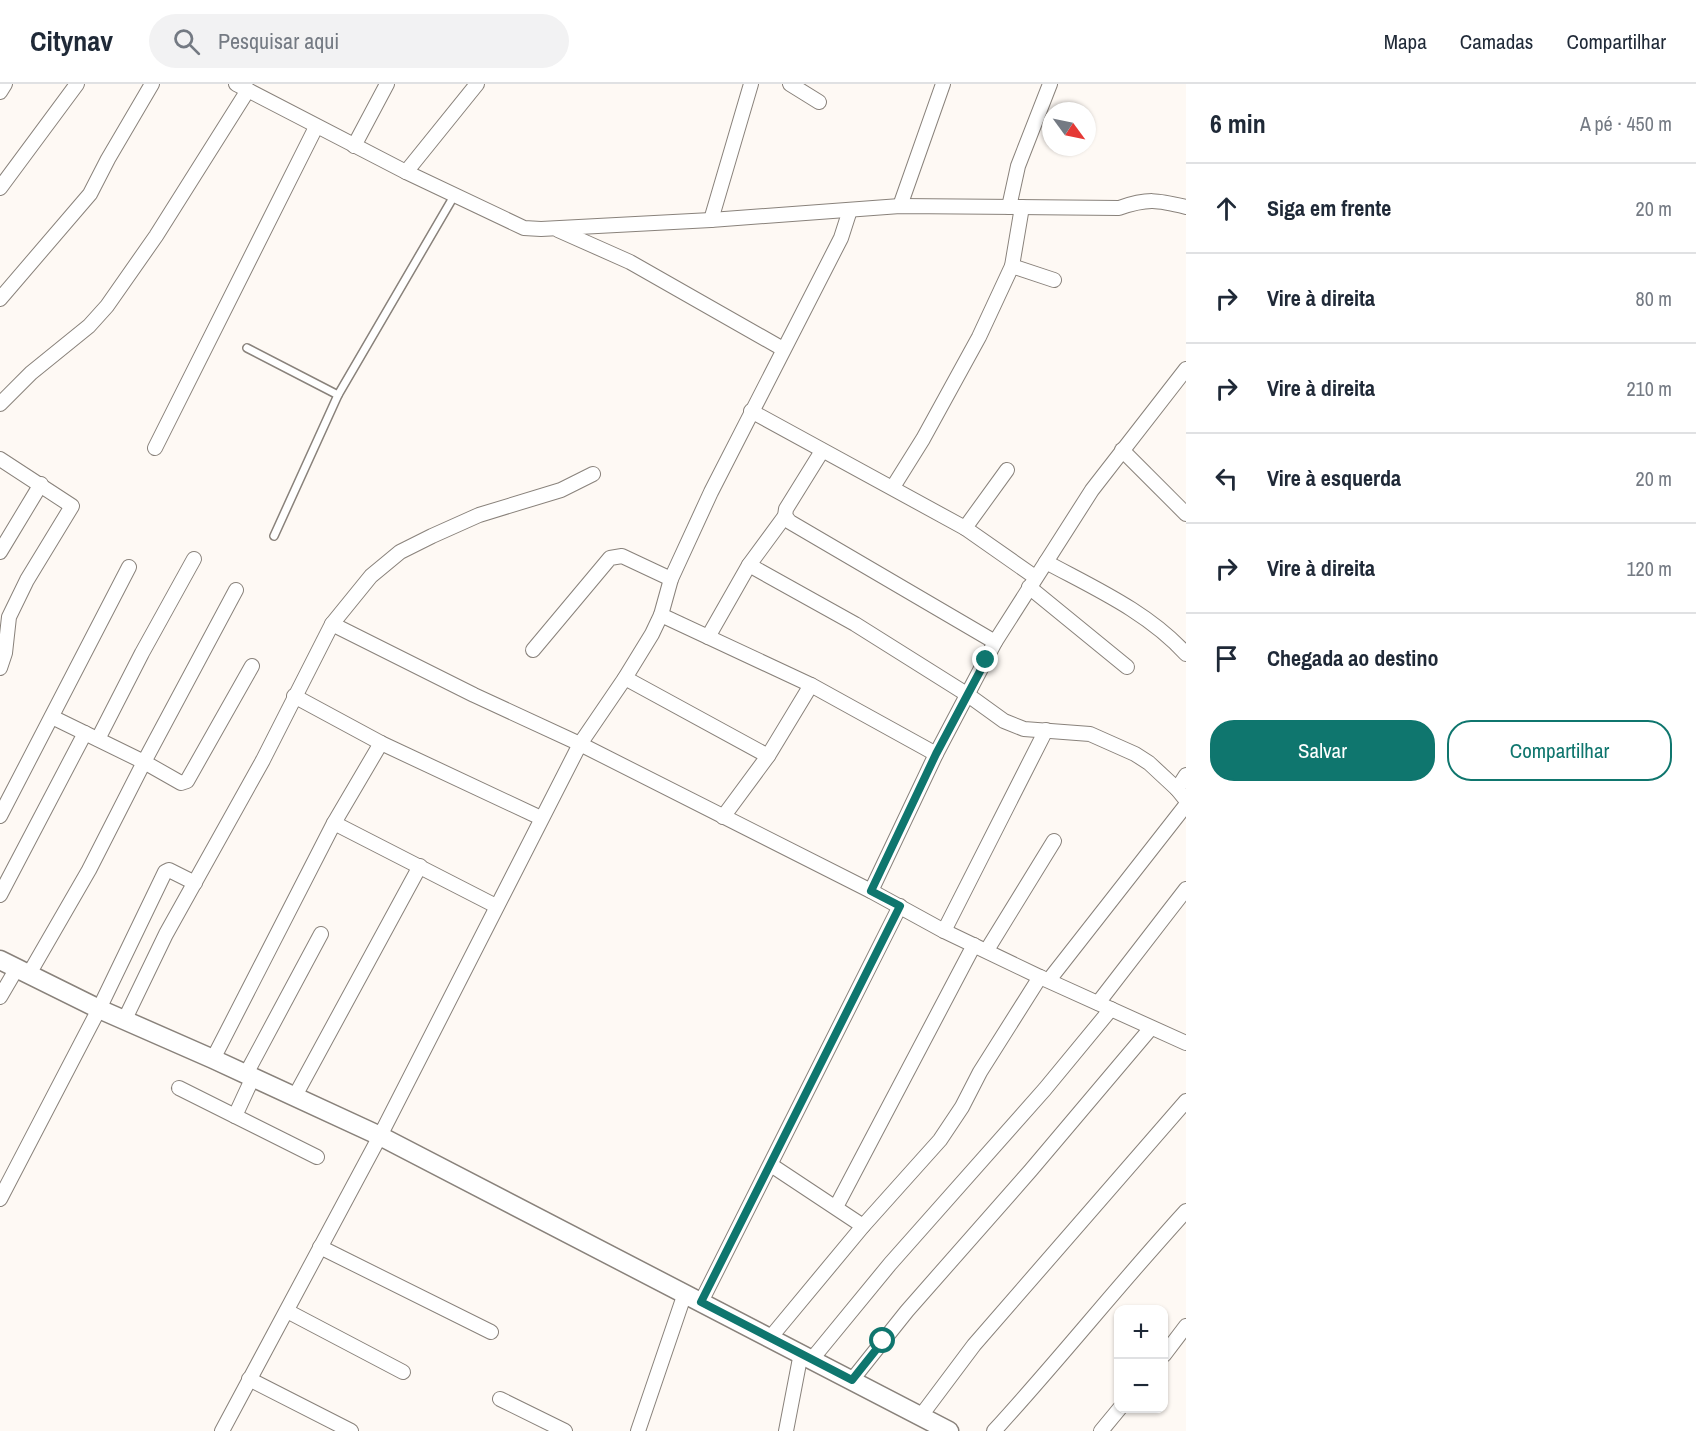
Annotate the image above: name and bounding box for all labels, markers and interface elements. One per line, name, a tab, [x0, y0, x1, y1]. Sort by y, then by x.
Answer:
search box	[149, 14, 569, 68]
text: Citynav	[30, 22, 113, 60]
icon: search	[170, 25, 203, 58]
text: Pesquisar aqui	[218, 26, 339, 56]
text: Mapa	[1384, 27, 1427, 56]
text: Camadas	[1460, 27, 1533, 56]
text: Compartilhar	[1566, 27, 1666, 56]
north arrow	[1042, 102, 1096, 156]
text: 6 min	[1210, 106, 1266, 141]
text: A pé · 450 m	[1580, 110, 1672, 137]
icon: ahead	[1210, 192, 1243, 225]
text: Siga em frente	[1267, 193, 1391, 223]
text: 20 m	[1636, 195, 1672, 222]
icon: right	[1210, 282, 1243, 315]
text: Vire à direita	[1267, 283, 1375, 313]
text: 80 m	[1636, 285, 1672, 312]
icon: right	[1210, 372, 1243, 405]
text: Vire à direita	[1267, 373, 1375, 403]
text: 210 m	[1626, 375, 1672, 402]
icon: left	[1210, 462, 1243, 495]
text: Vire à esquerda	[1267, 463, 1401, 493]
text: 20 m	[1636, 465, 1672, 492]
icon: right	[1210, 552, 1243, 585]
text: Vire à direita	[1267, 553, 1375, 583]
text: 120 m	[1626, 555, 1672, 582]
icon: arrive	[1210, 642, 1243, 675]
text: Chegada ao destino	[1267, 643, 1438, 673]
route end	[972, 646, 998, 672]
button: Salvar	[1210, 720, 1435, 781]
button: Compartilhar	[1447, 720, 1672, 781]
map controls	[1114, 1305, 1168, 1413]
button: +	[1114, 1305, 1168, 1359]
route start	[869, 1327, 895, 1353]
button: −	[1114, 1359, 1168, 1413]

